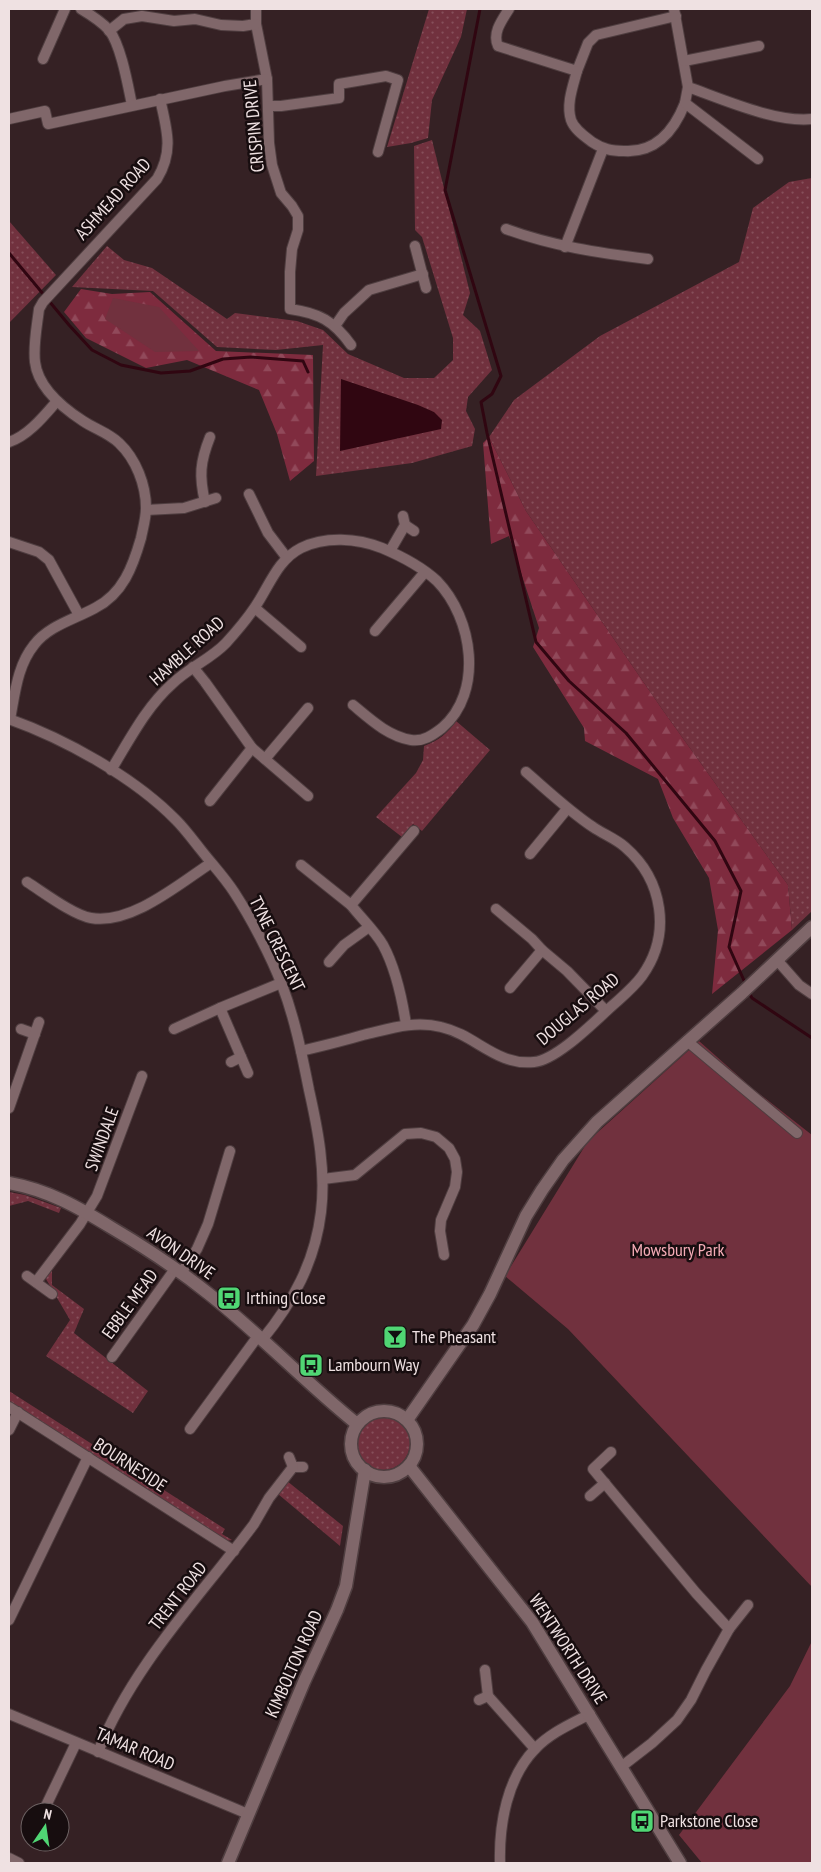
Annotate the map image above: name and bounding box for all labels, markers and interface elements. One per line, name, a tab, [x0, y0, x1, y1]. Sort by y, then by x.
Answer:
street label: CRISPIN DRIVE	[238, 79, 269, 173]
street label: ASHMEAD ROAD	[70, 153, 155, 244]
street label: HAMBLE ROAD	[145, 611, 229, 690]
street label: TYNE CRESCENT	[245, 892, 310, 995]
street label: DOUGLAS ROAD	[532, 967, 624, 1050]
street label: SWINDALE	[79, 1104, 124, 1174]
street label: AVON DRIVE	[143, 1221, 220, 1284]
park label: Mowsbury Park	[631, 1238, 725, 1261]
street label: EBBLE MEAD	[97, 1264, 163, 1343]
bus stop icon: Irthing Close	[216, 1285, 242, 1311]
place label: Irthing Close	[246, 1286, 326, 1309]
bar icon: The Pheasant	[382, 1324, 408, 1350]
place label: The Pheasant	[412, 1325, 496, 1348]
bus stop icon: Lambourn Way	[298, 1352, 324, 1378]
place label: Lambourn Way	[328, 1353, 420, 1376]
street label: BOURNESIDE	[89, 1432, 171, 1497]
street label: TRENT ROAD	[144, 1557, 212, 1635]
street label: WENTWORTH DRIVE	[524, 1589, 613, 1708]
street label: KIMBOLTON ROAD	[260, 1607, 327, 1721]
street label: TAMAR ROAD	[92, 1722, 178, 1775]
north arrow	[20, 1802, 70, 1852]
text: N	[42, 1805, 54, 1824]
bus stop icon: Parkstone Close	[629, 1808, 655, 1834]
place label: Parkstone Close	[660, 1809, 758, 1832]

